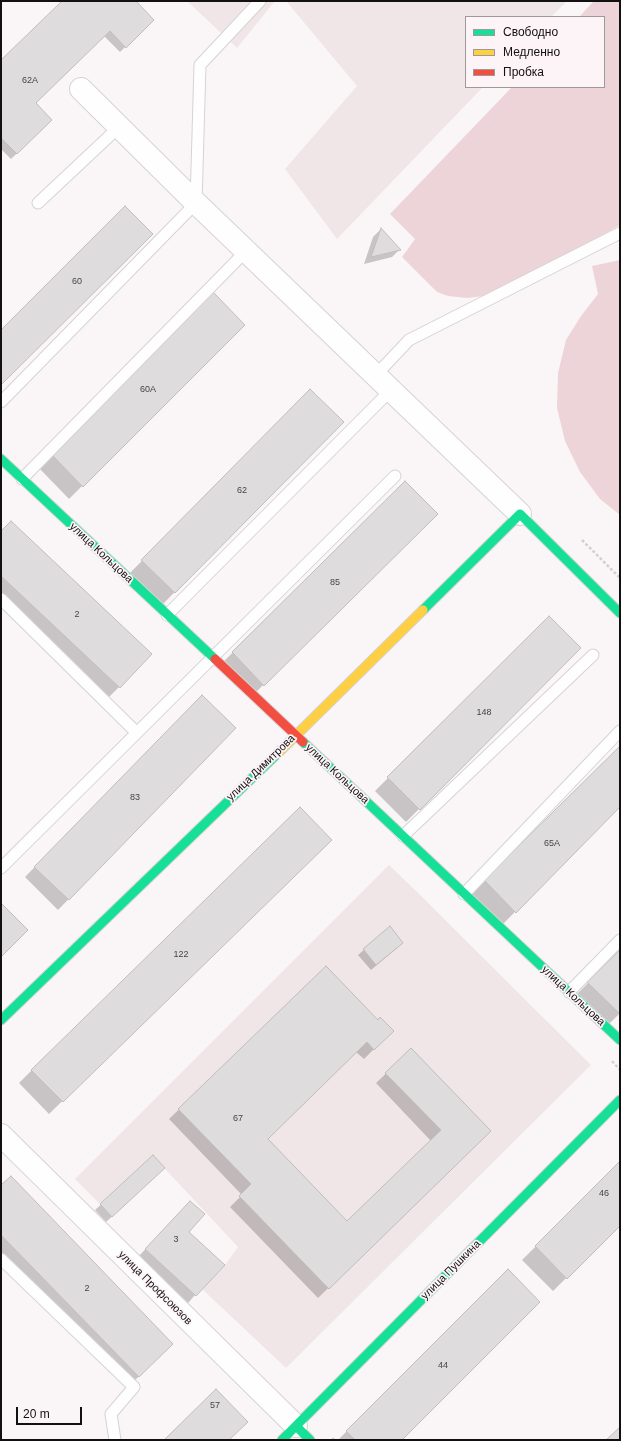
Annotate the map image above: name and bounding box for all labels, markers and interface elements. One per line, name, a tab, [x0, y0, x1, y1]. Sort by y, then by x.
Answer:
legend	[465, 16, 605, 88]
text: Свободно	[503, 25, 558, 39]
text: Медленно	[503, 45, 560, 59]
text: Пробка	[503, 65, 544, 79]
house number: 62А	[22, 76, 38, 86]
house number: 60	[72, 277, 82, 287]
house number: 60А	[140, 385, 156, 395]
house number: 62	[237, 486, 247, 496]
street label: улица Кольцова	[67, 520, 135, 586]
house number: 85	[330, 578, 340, 588]
house number: 2	[74, 610, 80, 620]
house number: 148	[476, 708, 492, 718]
street label: улица Димитрова	[224, 732, 298, 804]
street label: улица Кольцова	[303, 741, 371, 807]
house number: 83	[130, 793, 140, 803]
house number: 65А	[544, 839, 560, 849]
house number: 122	[173, 950, 189, 960]
street label: улица Кольцова	[539, 963, 607, 1029]
house number: 67	[233, 1114, 243, 1124]
house number: 46	[599, 1189, 609, 1199]
house number: 3	[173, 1235, 179, 1245]
street label: улица Пушкина	[419, 1238, 483, 1302]
street label: улица Профсоюзов	[115, 1248, 195, 1328]
house number: 2	[84, 1284, 90, 1294]
house number: 44	[438, 1361, 448, 1371]
scale bar	[18, 1399, 84, 1425]
house number: 57	[210, 1401, 220, 1411]
text: 20 m	[23, 1407, 50, 1421]

